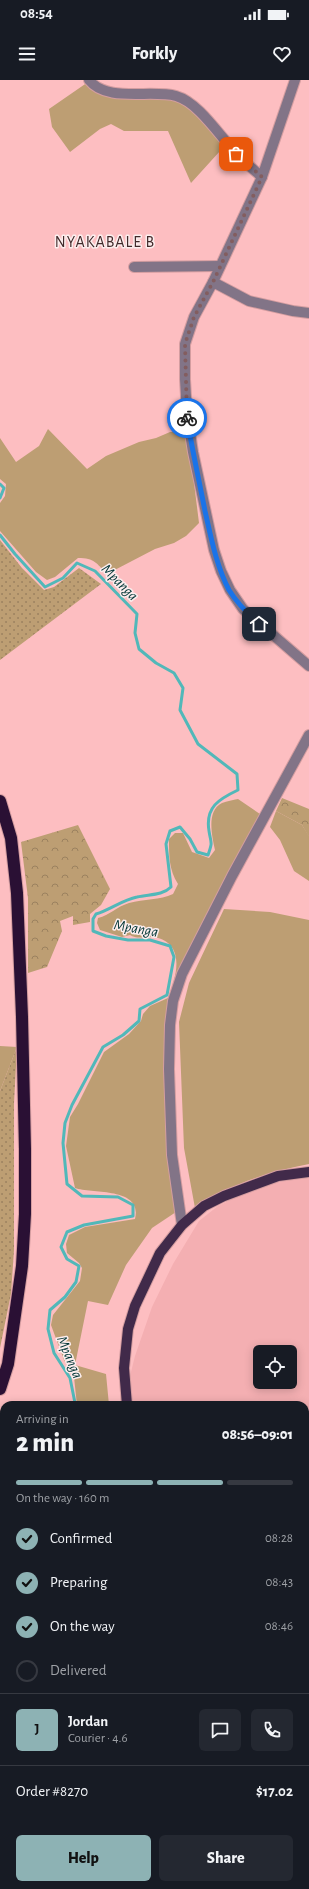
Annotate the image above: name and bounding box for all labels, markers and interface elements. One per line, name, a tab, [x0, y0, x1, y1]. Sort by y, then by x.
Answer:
text: 08:54	[20, 6, 53, 21]
icon: menu	[16, 43, 38, 65]
icon: heart	[271, 43, 293, 65]
text: Forkly	[132, 45, 177, 63]
pin	[219, 137, 253, 171]
icon: bag	[225, 143, 247, 165]
district label: NYAKABALE B	[55, 234, 155, 250]
courier	[167, 398, 207, 438]
icon: bike	[176, 407, 198, 429]
water label: Mpanga	[99, 561, 141, 603]
pin	[242, 607, 276, 641]
icon: home	[248, 613, 270, 635]
water label: Mpanga	[113, 917, 159, 940]
water label: Mpanga	[54, 1334, 85, 1381]
map controls	[253, 1345, 297, 1389]
button: locate	[253, 1345, 297, 1389]
text: Arriving in	[16, 1413, 69, 1426]
text: 08:56–09:01	[222, 1427, 293, 1442]
text: 2 min	[16, 1430, 74, 1456]
text: On the way · 160 m	[16, 1492, 109, 1505]
icon: check	[16, 1528, 38, 1550]
text: Confirmed	[50, 1531, 112, 1546]
text: 08:28	[265, 1532, 293, 1545]
icon: check	[16, 1572, 38, 1594]
text: Preparing	[50, 1575, 107, 1590]
text: 08:43	[265, 1576, 293, 1589]
icon: check	[16, 1616, 38, 1638]
text: On the way	[50, 1619, 115, 1634]
text: 08:46	[265, 1620, 293, 1633]
text: Delivered	[50, 1663, 107, 1678]
button: chat	[199, 1709, 241, 1751]
button: phone	[251, 1709, 293, 1751]
text: Jordan	[68, 1714, 108, 1729]
text: J	[34, 1722, 40, 1737]
text: Courier · 4.6	[68, 1732, 128, 1745]
text: Order #8270	[16, 1784, 88, 1799]
text: $17.02	[256, 1784, 293, 1799]
button: Help	[16, 1835, 151, 1881]
button: Share	[159, 1835, 293, 1881]

